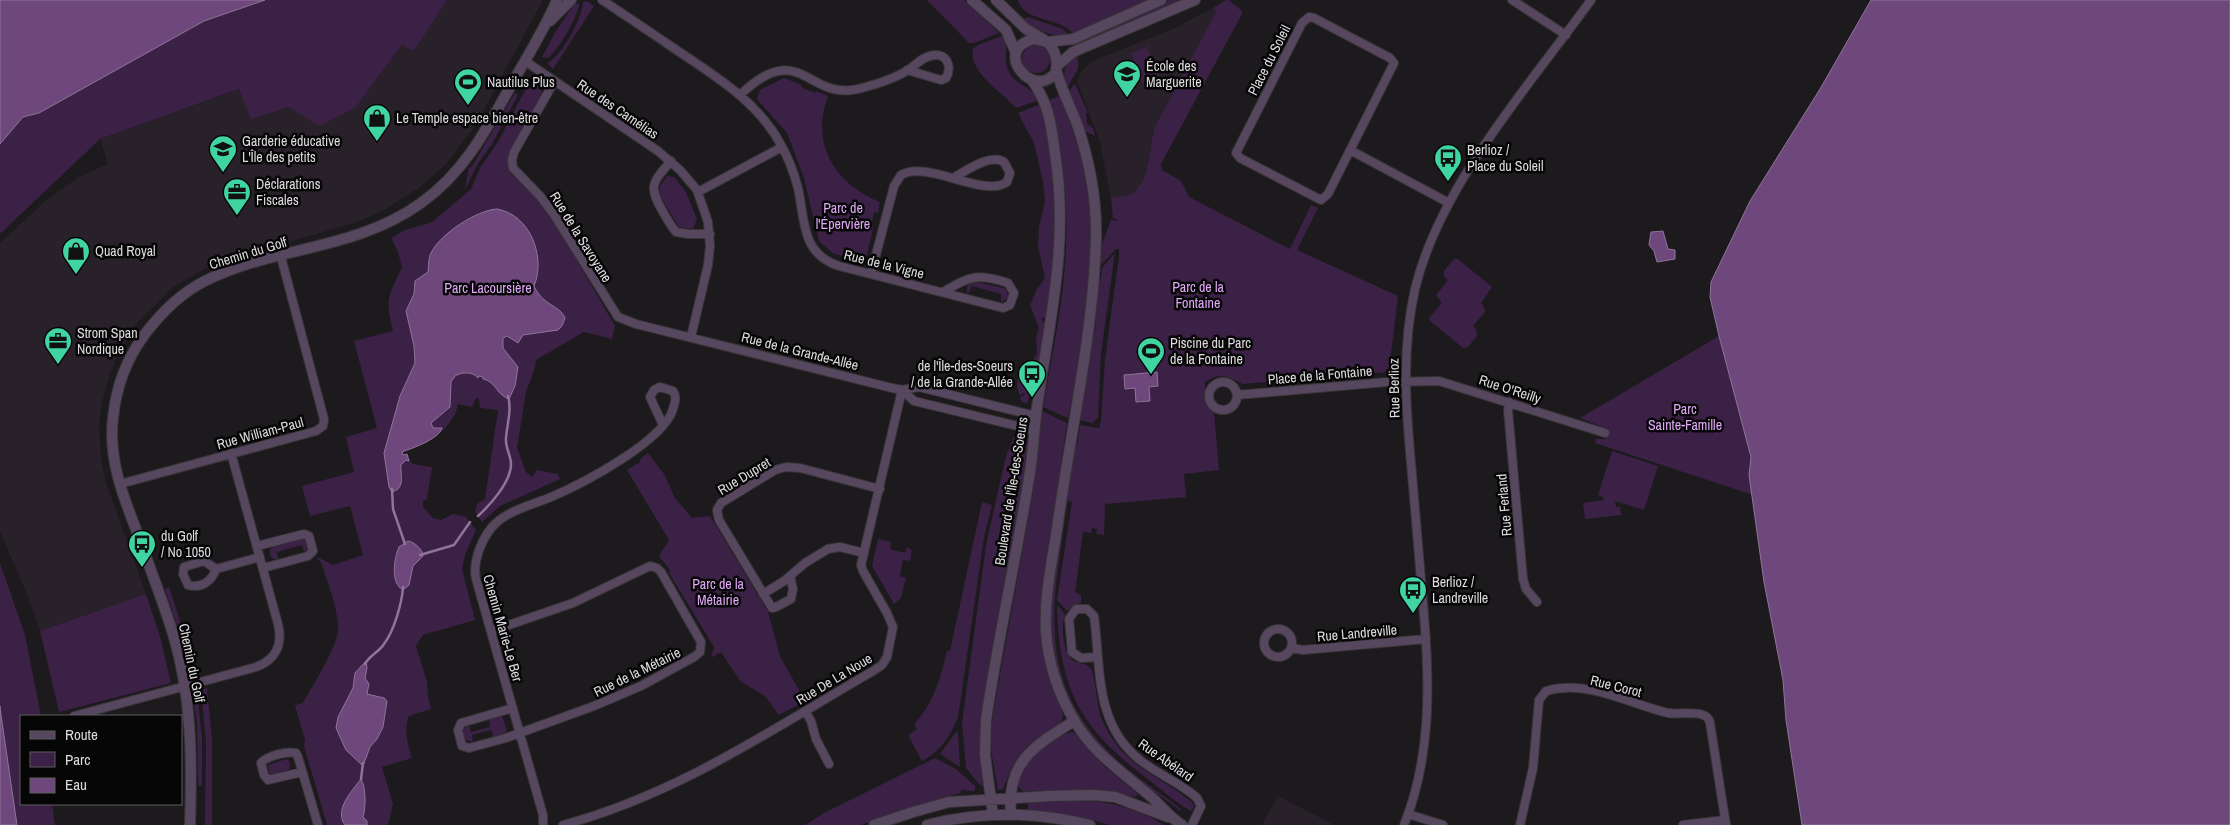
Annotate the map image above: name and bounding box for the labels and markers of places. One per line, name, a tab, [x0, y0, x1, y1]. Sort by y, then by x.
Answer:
place label: École des Marguerite	[1146, 57, 1202, 91]
school or university icon: École des Marguerite	[1112, 59, 1142, 98]
sports icon: Nautilus Plus	[453, 67, 483, 106]
place label: Nautilus Plus	[487, 73, 555, 91]
shop icon: Le Temple espace bien-être	[362, 103, 392, 142]
place label: Le Temple espace bien-être	[396, 109, 538, 127]
place label: Garderie éducative L'Île des petits	[242, 132, 340, 166]
school or university icon: Garderie éducative L'Île des petits	[208, 134, 238, 173]
place label: Berlioz / Place du Soleil	[1467, 141, 1544, 175]
bus stop icon: Berlioz / Place du Soleil	[1433, 143, 1463, 182]
place label: Déclarations Fiscales	[256, 175, 321, 209]
office icon: Déclarations Fiscales	[222, 177, 252, 216]
shop icon: Quad Royal	[61, 236, 91, 275]
place label: Quad Royal	[95, 242, 156, 260]
place label: Strom Span Nordique	[77, 324, 138, 358]
office icon: Strom Span Nordique	[43, 326, 73, 365]
place label: Piscine du Parc de la Fontaine	[1170, 334, 1251, 368]
sports icon: Piscine du Parc de la Fontaine	[1136, 336, 1166, 375]
place label: de l'Île-des-Soeurs / de la Grande-Allée	[911, 357, 1013, 391]
bus stop icon: de l'Île-des-Soeurs / de la Grande-Allée	[1017, 359, 1047, 398]
place label: du Golf / No 1050	[161, 527, 211, 561]
bus stop icon: du Golf / No 1050	[127, 529, 157, 568]
place label: Berlioz / Landreville	[1432, 573, 1488, 607]
bus stop icon: Berlioz / Landreville	[1398, 575, 1428, 614]

